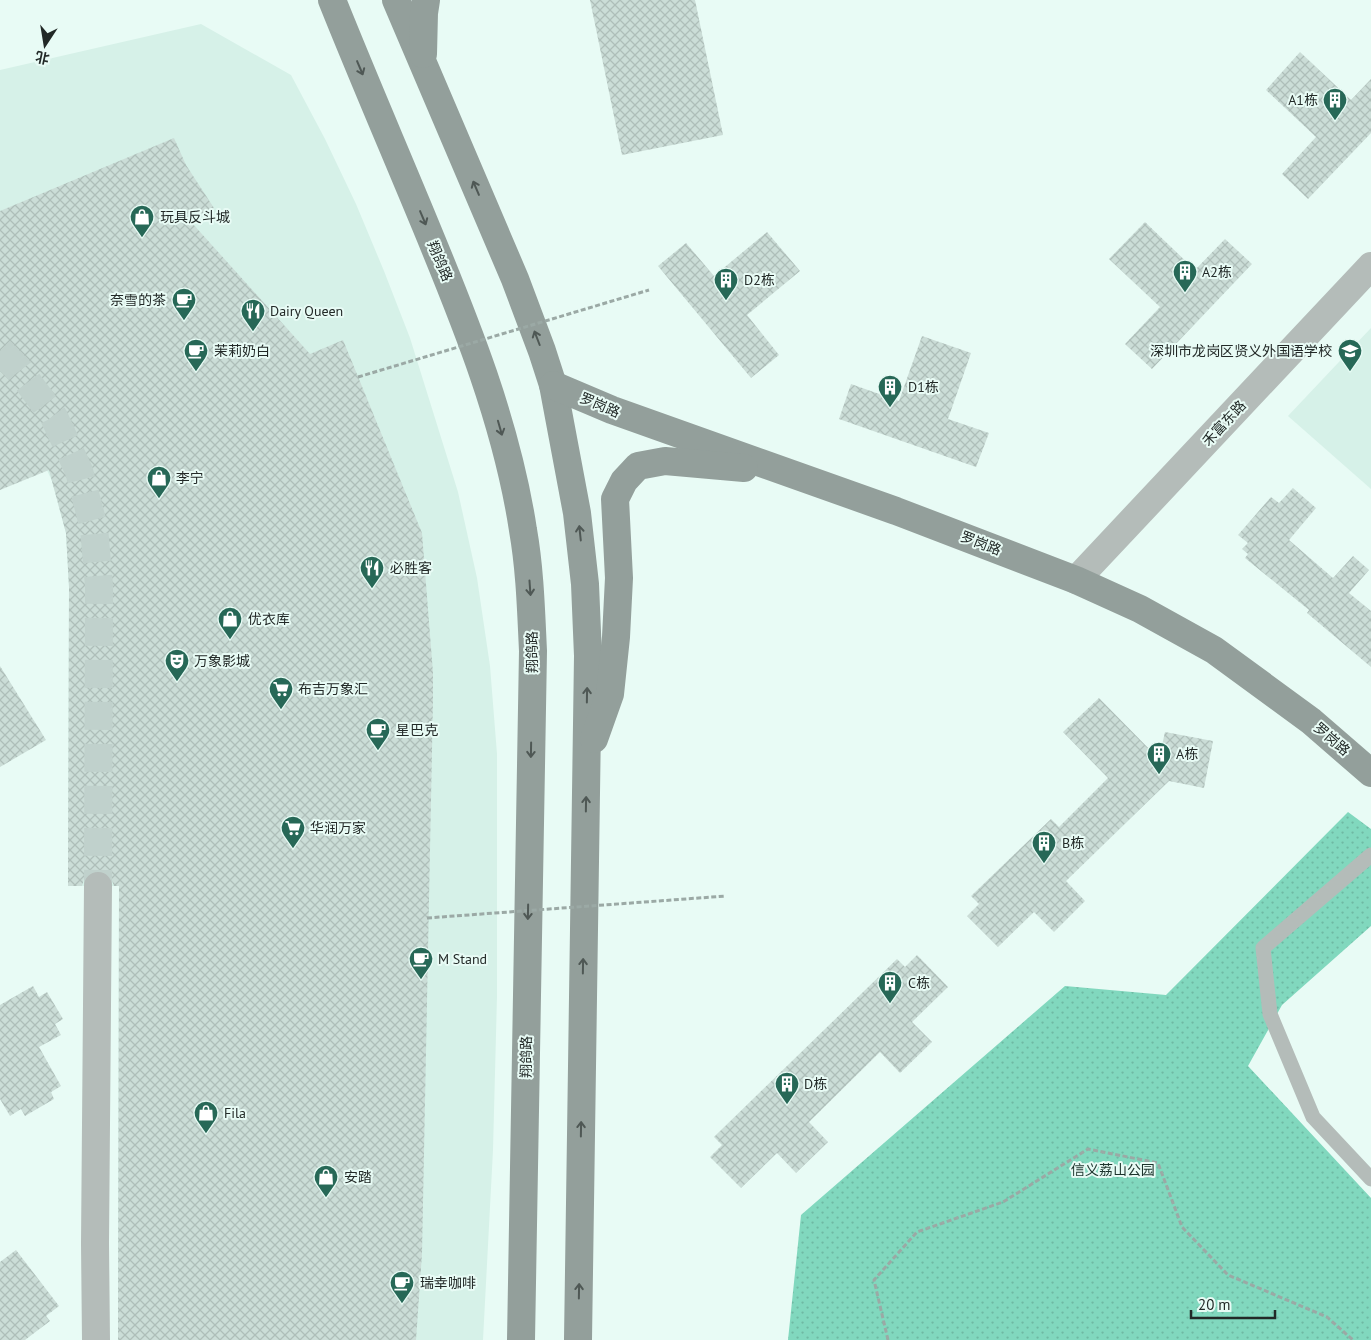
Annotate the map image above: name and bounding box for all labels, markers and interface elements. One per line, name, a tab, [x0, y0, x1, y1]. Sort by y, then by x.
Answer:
north arrow	[20, 20, 70, 70]
text: 北	[34, 47, 51, 68]
one-way arrow	[356, 60, 365, 75]
building icon: A1栋	[1322, 87, 1348, 121]
place label: A1栋	[1288, 91, 1318, 109]
one-way arrow	[471, 181, 480, 196]
shop icon: 玩具反斗城	[129, 204, 155, 238]
place label: 玩具反斗城	[160, 208, 230, 226]
one-way arrow	[418, 210, 428, 225]
street label: 翔鸽路	[424, 238, 456, 284]
building icon: A2栋	[1172, 259, 1198, 293]
place label: A2栋	[1202, 263, 1232, 281]
building icon: D2栋	[713, 267, 739, 301]
place label: D2栋	[744, 271, 775, 289]
cafe icon: 奈雪的茶	[171, 287, 197, 321]
place label: 奈雪的茶	[110, 291, 166, 309]
restaurant icon: Dairy Queen	[240, 298, 266, 332]
place label: Dairy Queen	[270, 302, 343, 320]
one-way arrow	[532, 331, 541, 346]
cafe icon: 茉莉奶白	[183, 338, 209, 372]
school or university icon: 深圳市龙岗区贤义外国语学校	[1337, 338, 1363, 372]
place label: 茉莉奶白	[214, 342, 270, 360]
place label: 深圳市龙岗区贤义外国语学校	[1150, 342, 1332, 360]
building icon: D1栋	[877, 374, 903, 408]
place label: D1栋	[908, 378, 939, 396]
street label: 罗岗路	[577, 389, 623, 421]
street label: 禾富东路	[1198, 396, 1250, 450]
one-way arrow	[495, 420, 505, 436]
shop icon: 李宁	[146, 465, 172, 499]
place label: 李宁	[176, 469, 204, 487]
one-way arrow	[575, 525, 584, 541]
street label: 罗岗路	[958, 527, 1004, 559]
restaurant icon: 必胜客	[359, 555, 385, 589]
place label: 必胜客	[390, 559, 432, 577]
one-way arrow	[525, 579, 535, 595]
shop icon: 优衣库	[217, 606, 243, 640]
place label: 优衣库	[248, 610, 290, 628]
street label: 翔鸽路	[523, 631, 541, 673]
theatre icon: 万象影城	[164, 648, 190, 682]
place label: 万象影城	[194, 652, 250, 670]
supermarket icon: 布吉万象汇	[268, 676, 294, 710]
place label: 布吉万象汇	[298, 680, 368, 698]
one-way arrow	[582, 687, 592, 704]
cafe icon: 星巴克	[365, 717, 391, 751]
street label: 罗岗路	[1310, 718, 1354, 760]
place label: 星巴克	[396, 721, 438, 739]
building icon: A栋	[1146, 741, 1172, 775]
one-way arrow	[526, 742, 536, 758]
place label: A栋	[1176, 745, 1198, 763]
one-way arrow	[581, 796, 591, 812]
supermarket icon: 华润万家	[280, 815, 306, 849]
place label: 华润万家	[310, 819, 366, 837]
building icon: B栋	[1031, 830, 1057, 864]
place label: B栋	[1062, 834, 1084, 852]
one-way arrow	[524, 904, 533, 920]
cafe icon: M Stand	[408, 946, 434, 980]
place label: M Stand	[438, 950, 487, 968]
one-way arrow	[578, 959, 588, 975]
building icon: C栋	[877, 970, 903, 1004]
place label: C栋	[908, 974, 930, 992]
street label: 翔鸽路	[517, 1036, 535, 1078]
building icon: D栋	[774, 1071, 800, 1105]
place label: D栋	[804, 1075, 827, 1093]
shop icon: Fila	[193, 1100, 219, 1134]
place label: Fila	[224, 1104, 246, 1122]
one-way arrow	[576, 1121, 586, 1138]
park label: 信义荔山公园	[1071, 1161, 1155, 1179]
shop icon: 安踏	[313, 1164, 339, 1198]
place label: 安踏	[344, 1168, 372, 1186]
cafe icon: 瑞幸咖啡	[389, 1270, 415, 1304]
place label: 瑞幸咖啡	[420, 1274, 476, 1292]
one-way arrow	[574, 1284, 584, 1300]
scale bar	[1191, 1288, 1275, 1320]
text: 20 m	[1198, 1295, 1231, 1314]

